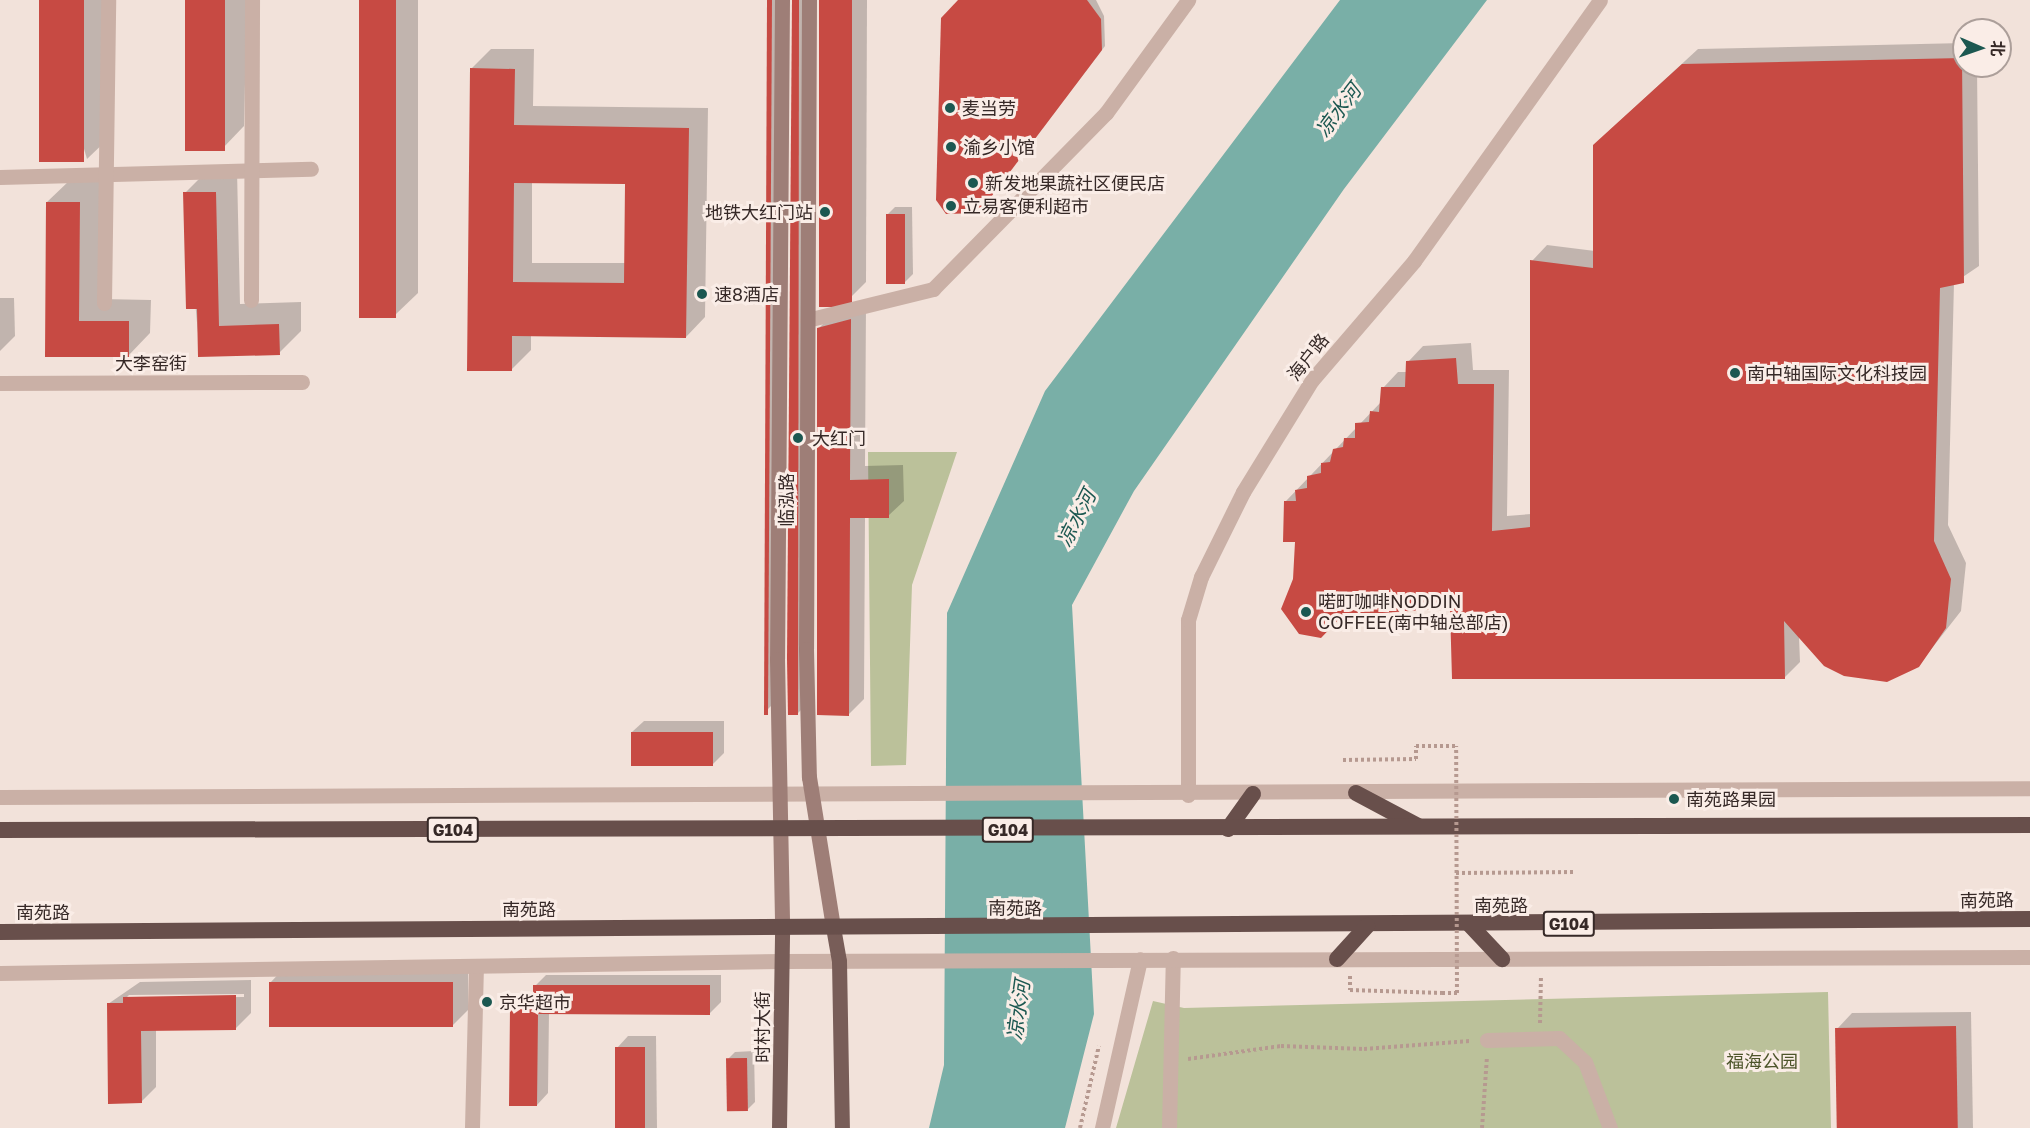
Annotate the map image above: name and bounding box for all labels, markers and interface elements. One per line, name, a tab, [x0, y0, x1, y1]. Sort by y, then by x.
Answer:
north arrow	[1952, 18, 2012, 78]
text: 北	[1988, 40, 2008, 57]
water label: 凉水河	[1310, 79, 1366, 141]
place label: 麦当劳	[962, 97, 1016, 119]
marker: 麦当劳	[943, 101, 957, 115]
place label: 渝乡小馆	[963, 136, 1035, 158]
marker: 渝乡小馆	[944, 140, 958, 154]
place label: 新发地果蔬社区便民店	[985, 172, 1165, 194]
marker: 新发地果蔬社区便民店	[966, 176, 980, 190]
place label: 立易客便利超市	[963, 195, 1089, 217]
marker: 立易客便利超市	[944, 199, 958, 213]
place label: 地铁大红门站	[705, 201, 813, 223]
marker: 地铁大红门站	[818, 205, 832, 219]
place label: 速8酒店	[714, 283, 779, 305]
marker: 速8酒店	[695, 287, 709, 301]
street label: 海户路	[1283, 329, 1333, 385]
street label: 大李窑街	[115, 352, 187, 374]
place label: 南中轴国际文化科技园	[1747, 362, 1927, 384]
marker: 南中轴国际文化科技园	[1728, 366, 1742, 380]
place label: 大红门	[812, 427, 866, 449]
marker: 大红门	[789, 429, 807, 447]
street label: 临泓路	[775, 473, 797, 527]
water label: 凉水河	[1052, 486, 1100, 550]
place label: 喏町咖啡NODDIN COFFEE(南中轴总部店)	[1318, 591, 1509, 634]
marker: 喏町咖啡NODDIN COFFEE(南中轴总部店)	[1299, 605, 1313, 619]
place label: 南苑路果园	[1686, 788, 1776, 810]
marker: 南苑路果园	[1667, 792, 1681, 806]
road number: G104	[426, 817, 480, 843]
road number: G104	[981, 817, 1035, 843]
street label: 南苑路	[1960, 889, 2014, 911]
street label: 南苑路	[1474, 894, 1528, 916]
street label: 南苑路	[988, 897, 1042, 919]
street label: 南苑路	[502, 898, 556, 920]
street label: 南苑路	[16, 901, 70, 923]
road number: G104	[1542, 911, 1596, 937]
water label: 凉水河	[1002, 979, 1034, 1041]
place label: 京华超市	[499, 991, 571, 1013]
street label: 时村大街	[751, 991, 773, 1063]
marker: 京华超市	[480, 995, 494, 1009]
park label: 福海公园	[1726, 1050, 1798, 1072]

